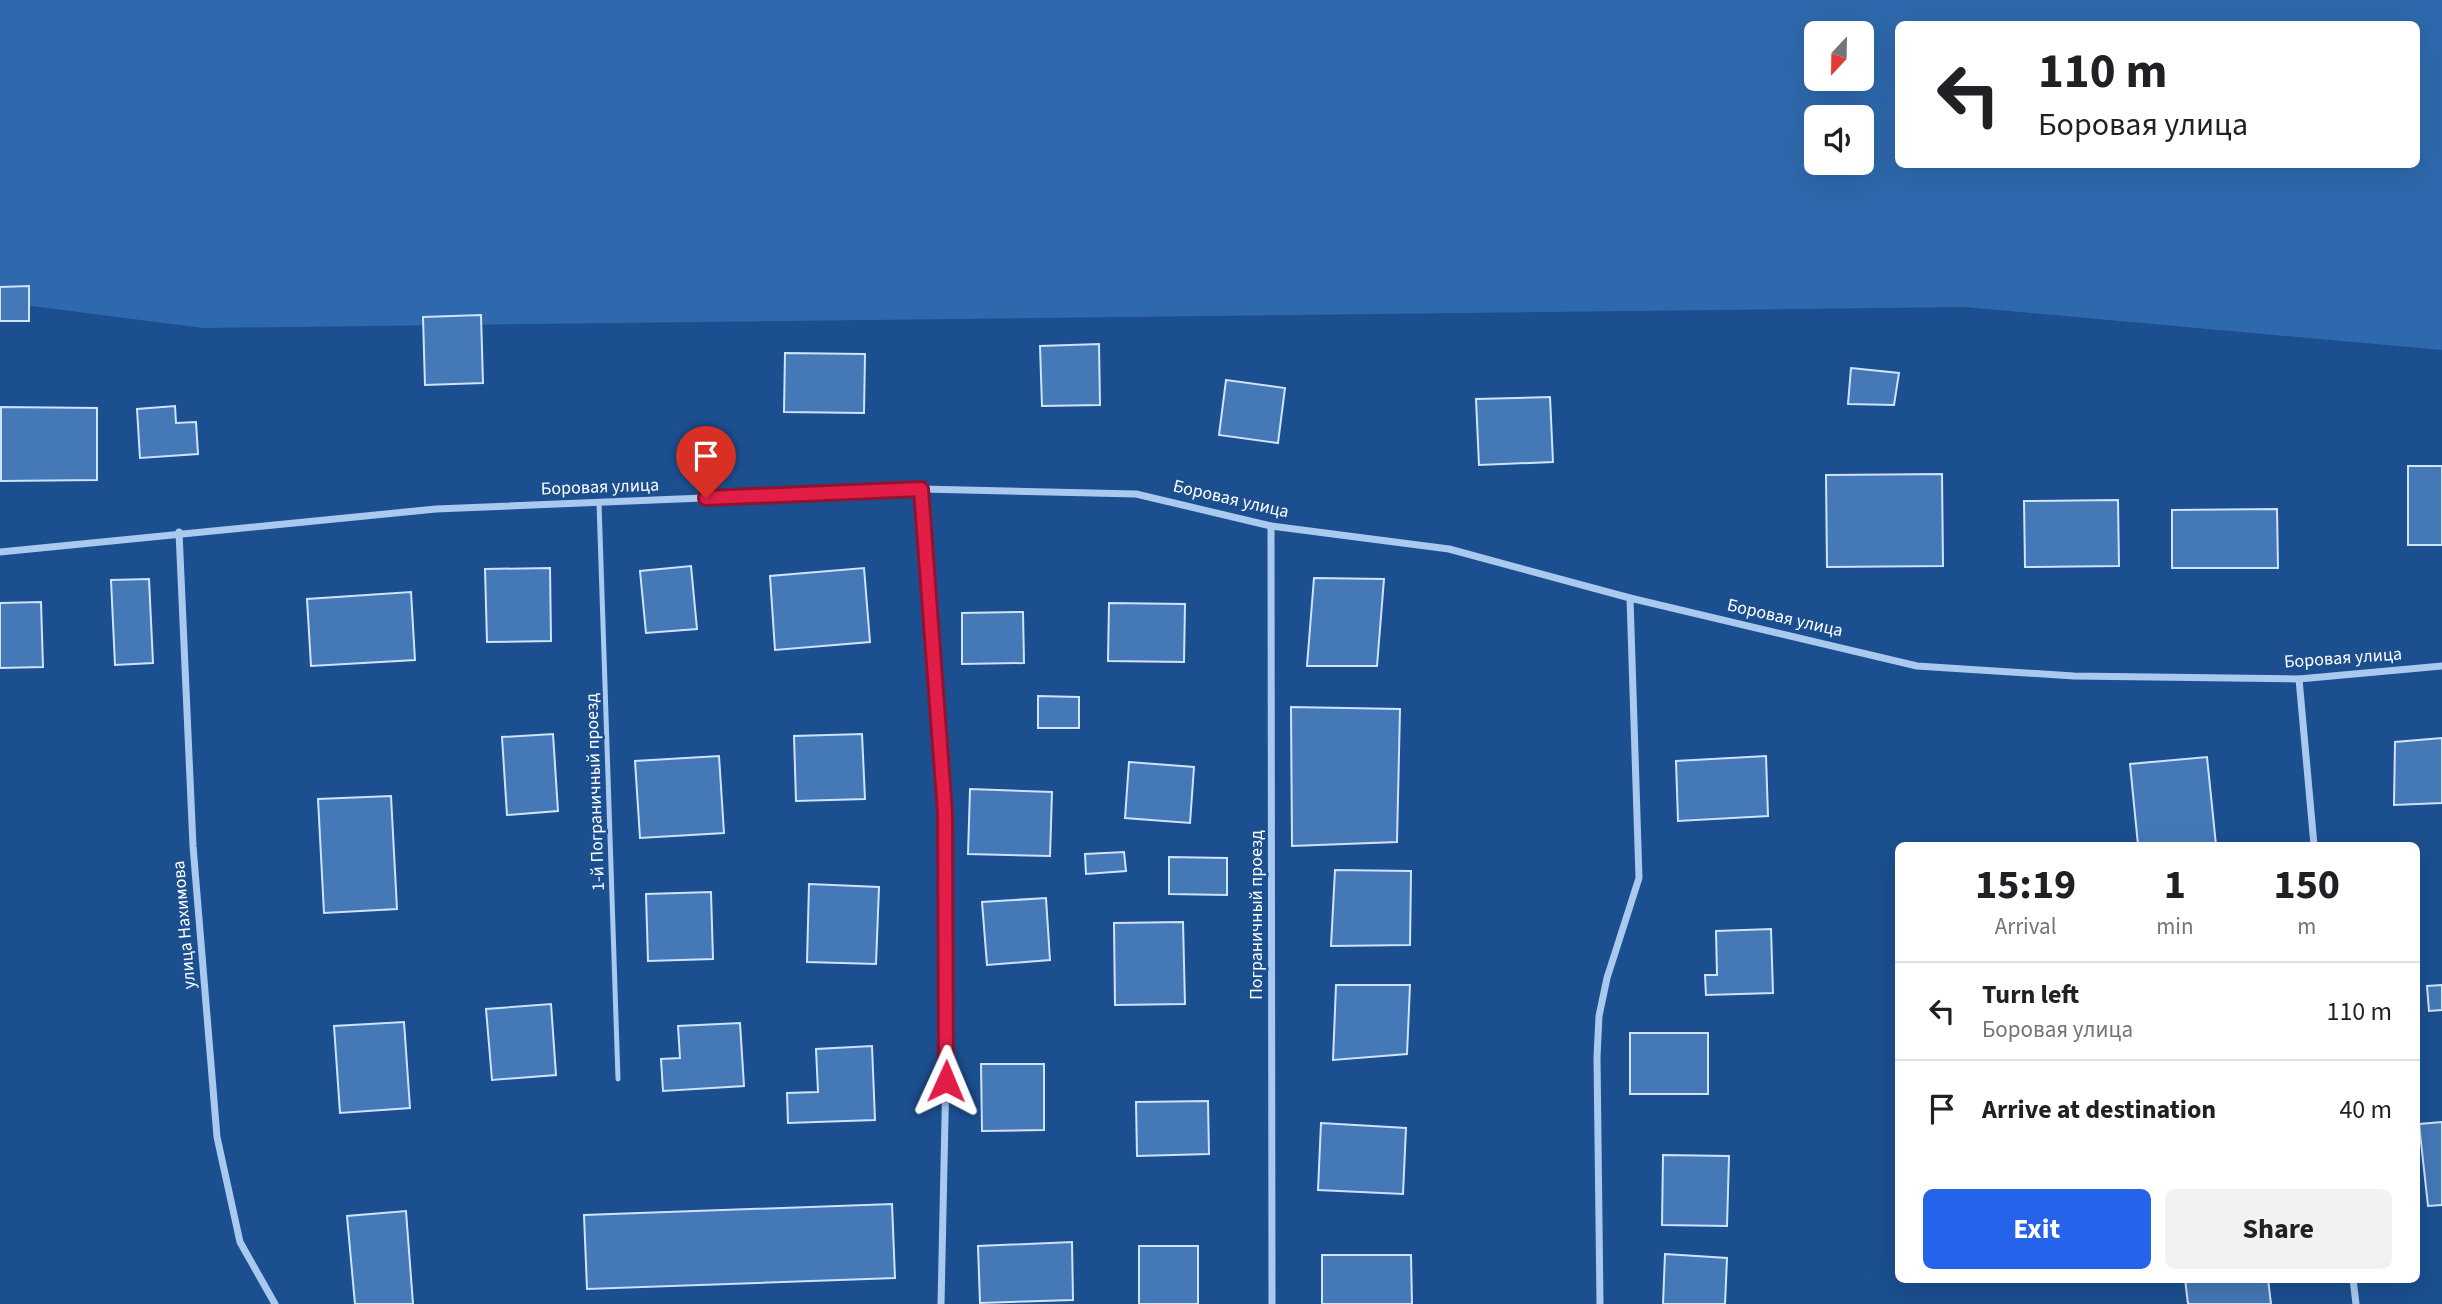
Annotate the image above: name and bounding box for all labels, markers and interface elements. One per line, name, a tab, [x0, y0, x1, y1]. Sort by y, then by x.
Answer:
north arrow	[1804, 21, 1874, 91]
map controls	[1804, 21, 1874, 175]
text: 110 m	[2038, 37, 2167, 107]
icon: left	[1923, 49, 2014, 140]
text: Боровая улица	[2038, 102, 2248, 148]
button: sound	[1804, 105, 1874, 175]
pin	[676, 426, 736, 498]
icon: arrive	[687, 437, 725, 475]
street label: Боровая улица	[540, 472, 660, 502]
street label: Боровая улица	[1171, 474, 1291, 524]
street label: Боровая улица	[1725, 593, 1845, 643]
street label: Боровая улица	[2283, 641, 2403, 675]
street label: 1-й Пограничный проезд	[579, 692, 611, 891]
street label: Пограничный проезд	[1244, 830, 1269, 1000]
text: 15:19	[1975, 855, 2076, 915]
text: 1	[2164, 855, 2186, 915]
text: 150	[2273, 855, 2340, 915]
street label: улица Нахимова	[166, 860, 202, 990]
text: Arrival	[1995, 910, 2057, 943]
text: min	[2156, 910, 2194, 943]
text: m	[2297, 910, 2316, 943]
text: Turn left	[1982, 976, 2079, 1013]
icon: left	[1923, 992, 1961, 1030]
text: 110 m	[2326, 993, 2392, 1030]
text: Боровая улица	[1982, 1013, 2133, 1046]
position arrow	[909, 1044, 983, 1118]
icon: arrive	[1923, 1090, 1961, 1128]
text: Arrive at destination	[1982, 1091, 2216, 1128]
text: 40 m	[2339, 1091, 2392, 1128]
button: Exit	[1923, 1189, 2151, 1269]
button: Share	[2165, 1189, 2392, 1269]

